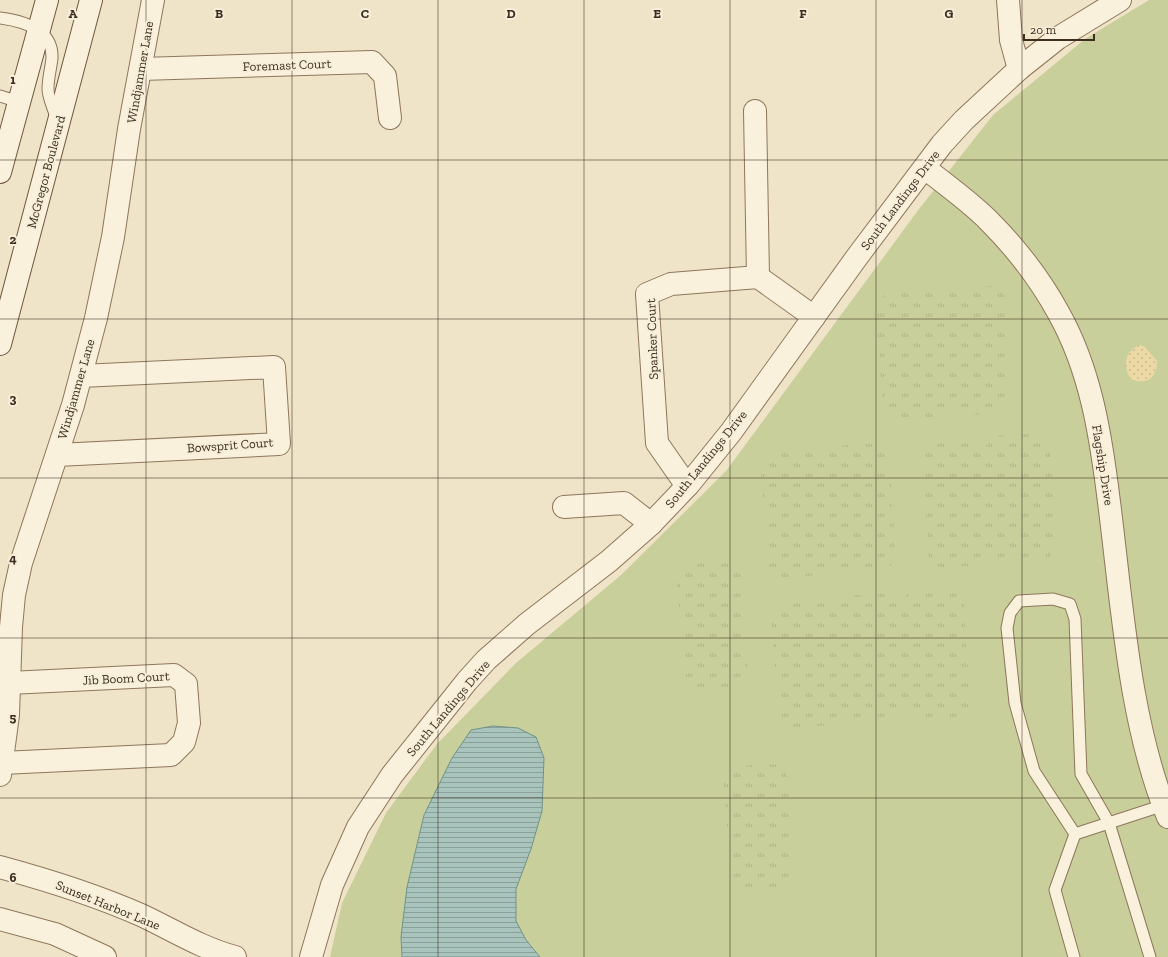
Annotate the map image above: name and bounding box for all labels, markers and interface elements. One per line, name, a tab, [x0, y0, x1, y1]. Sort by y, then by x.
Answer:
text: A	[69, 6, 78, 21]
text: B	[215, 6, 223, 21]
text: C	[361, 6, 369, 21]
text: D	[506, 6, 516, 21]
text: E	[653, 6, 661, 21]
text: F	[799, 6, 807, 21]
text: G	[945, 6, 954, 21]
scale bar	[1024, 16, 1094, 42]
street label: Windjammer Lane	[124, 20, 157, 124]
text: 20 m	[1030, 23, 1057, 37]
street label: Foremast Court	[242, 56, 332, 74]
text: 1	[10, 72, 16, 87]
street label: McGregor Boulevard	[24, 114, 68, 230]
street label: South Landings Drive	[858, 147, 942, 253]
text: 2	[10, 232, 17, 247]
street label: Spanker Court	[643, 298, 661, 380]
street label: Windjammer Lane	[55, 337, 98, 441]
text: 3	[10, 391, 17, 406]
street label: South Landings Drive	[662, 407, 750, 511]
street label: Flagship Drive	[1089, 424, 1117, 506]
street label: Bowsprit Court	[186, 434, 274, 456]
text: 4	[9, 551, 17, 566]
street label: South Landings Drive	[403, 657, 493, 759]
street label: Jib Boom Court	[82, 668, 170, 688]
text: 5	[10, 710, 17, 725]
text: 6	[10, 870, 17, 885]
street label: Sunset Harbor Lane	[54, 877, 162, 933]

